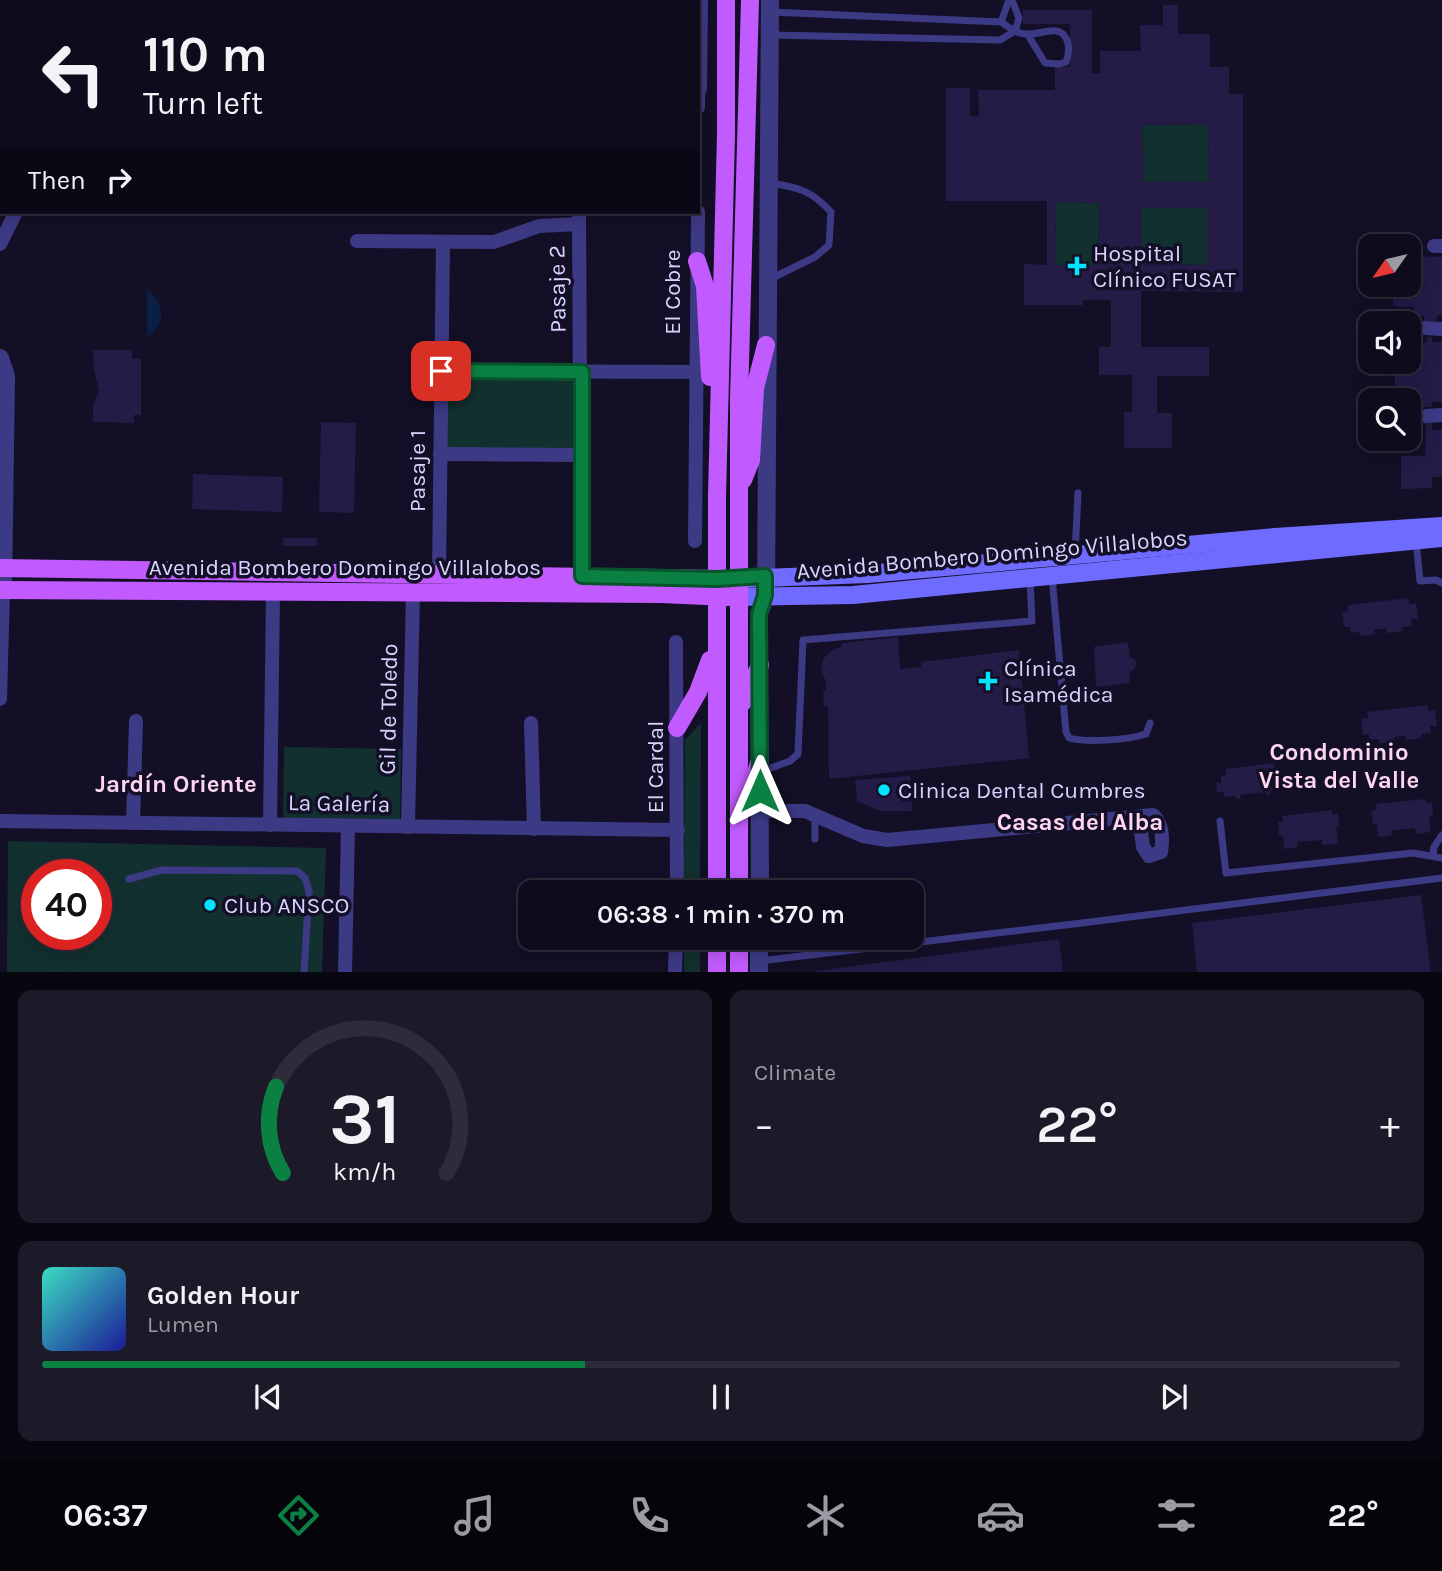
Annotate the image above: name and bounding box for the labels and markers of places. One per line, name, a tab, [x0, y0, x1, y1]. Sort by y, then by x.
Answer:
place label: Hospital Clínico FUSAT	[1093, 240, 1236, 293]
marker: Hospital Clínico FUSAT	[1067, 256, 1087, 276]
pin	[411, 341, 471, 401]
place label: Clínica Isamédica	[1004, 655, 1114, 708]
marker: Clínica Isamédica	[978, 671, 998, 691]
place label: Clinica Dental Cumbres	[898, 777, 1146, 804]
marker: Clinica Dental Cumbres	[876, 782, 892, 798]
place label: Club ANSCO	[224, 892, 349, 919]
marker: Club ANSCO	[202, 897, 218, 913]

